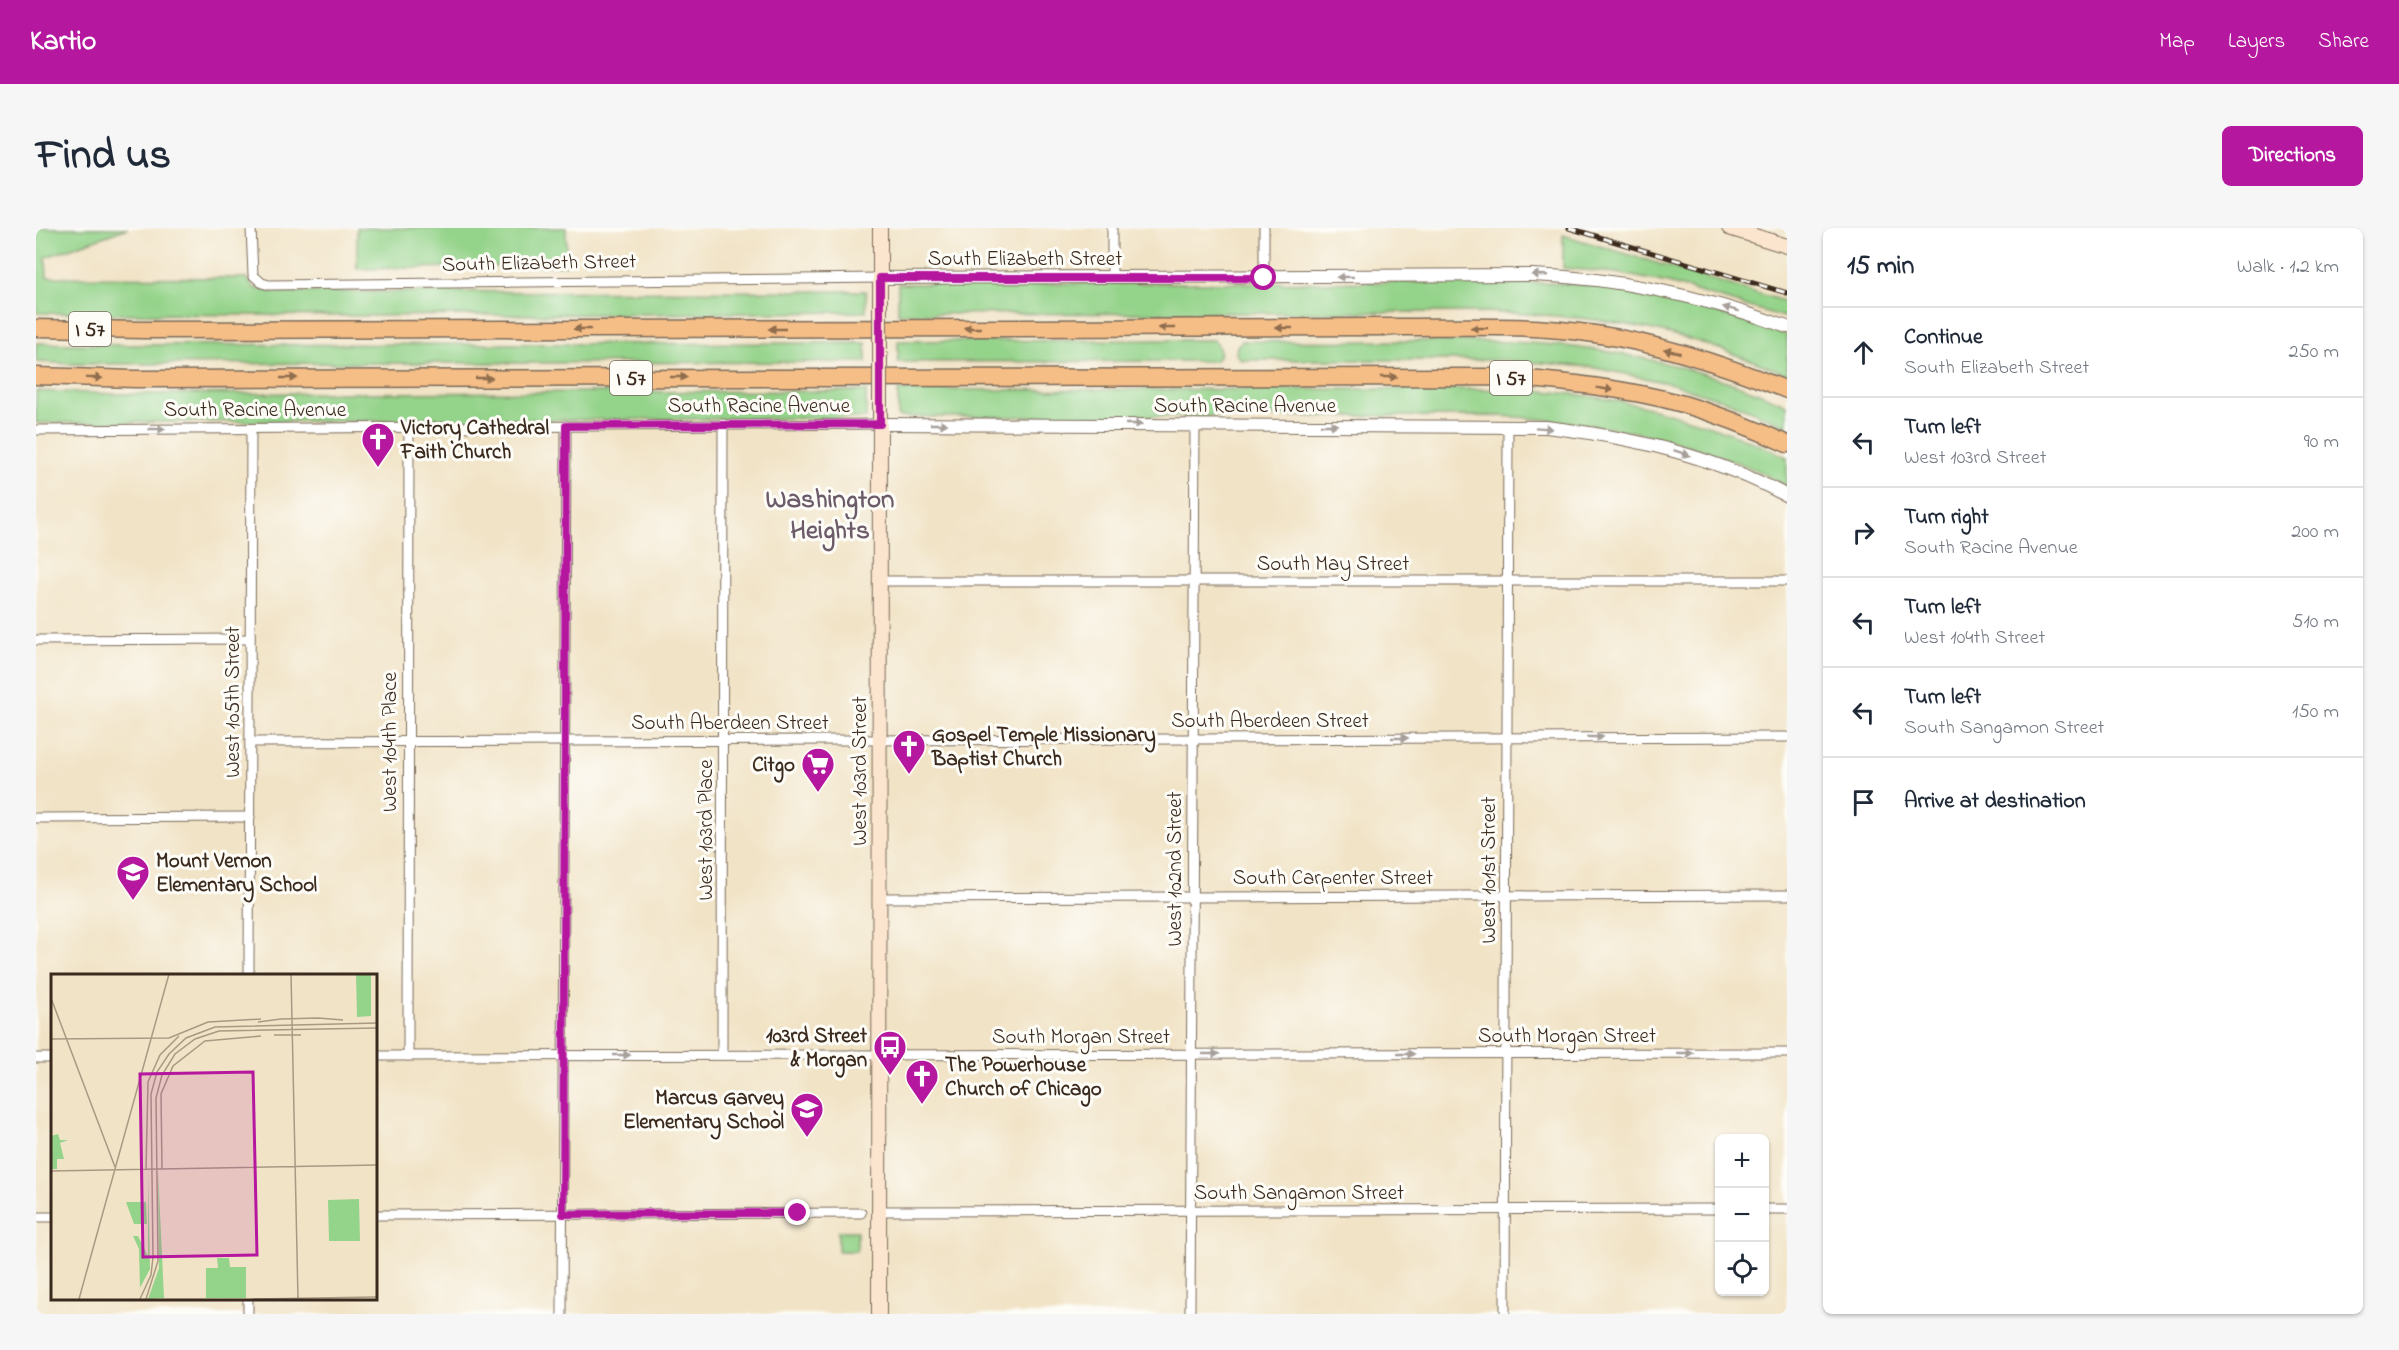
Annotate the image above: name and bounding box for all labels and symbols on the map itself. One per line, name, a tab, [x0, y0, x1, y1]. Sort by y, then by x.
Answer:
street label: South Elizabeth Street	[928, 245, 1122, 275]
street label: South Elizabeth Street	[442, 247, 637, 281]
route start	[1250, 264, 1276, 290]
one-way arrow	[1530, 271, 1549, 280]
one-way arrow	[1336, 272, 1355, 282]
one-way arrow	[1722, 303, 1741, 313]
road number: I 57	[69, 312, 111, 346]
one-way arrow	[963, 323, 982, 333]
one-way arrow	[1158, 323, 1177, 333]
one-way arrow	[1275, 323, 1294, 333]
one-way arrow	[1470, 323, 1489, 332]
one-way arrow	[573, 324, 592, 334]
one-way arrow	[768, 324, 787, 334]
one-way arrow	[1663, 345, 1681, 355]
road number: I 57	[610, 361, 652, 395]
road number: I 57	[1490, 361, 1532, 395]
one-way arrow	[670, 372, 689, 382]
one-way arrow	[1380, 372, 1399, 382]
one-way arrow	[85, 373, 104, 383]
one-way arrow	[280, 373, 299, 383]
one-way arrow	[475, 373, 494, 383]
one-way arrow	[1595, 385, 1614, 394]
street label: South Racine Avenue	[668, 392, 851, 422]
street label: South Racine Avenue	[1154, 392, 1337, 422]
street label: South Racine Avenue	[164, 396, 347, 426]
place label: Victory Cathedral Faith Church	[400, 414, 549, 468]
one-way arrow	[929, 419, 948, 429]
one-way arrow	[1124, 419, 1143, 429]
one-way arrow	[1319, 420, 1338, 430]
church icon: Victory Cathedral Faith Church	[360, 421, 396, 468]
one-way arrow	[1535, 423, 1554, 432]
one-way arrow	[148, 424, 167, 434]
one-way arrow	[1673, 449, 1691, 458]
district label: Washington Heights	[766, 481, 894, 552]
street label: South May Street	[1257, 550, 1409, 582]
street label: West 105th Street	[219, 626, 249, 778]
street label: West 104th Place	[376, 671, 406, 812]
street label: West 103rd Street	[846, 696, 876, 846]
street label: South Aberdeen Street	[1171, 707, 1369, 737]
street label: South Aberdeen Street	[631, 709, 829, 739]
place label: Gospel Temple Missionary Baptist Church	[931, 721, 1156, 775]
church icon: Gospel Temple Missionary Baptist Church	[891, 728, 927, 775]
one-way arrow	[1586, 732, 1605, 742]
one-way arrow	[1391, 733, 1410, 743]
supermarket icon: Citgo	[800, 746, 836, 793]
place label: Citgo	[752, 751, 795, 783]
street label: West 103rd Place	[692, 759, 722, 901]
street label: West 102nd Street	[1161, 791, 1191, 947]
street label: West 101st Street	[1475, 796, 1505, 944]
place label: Mount Vernon Elementary School	[156, 847, 318, 903]
school or university icon: Mount Vernon Elementary School	[115, 854, 151, 901]
street label: South Carpenter Street	[1233, 864, 1433, 894]
inset map	[51, 974, 376, 1299]
place label: 103rd Street & Morgan	[766, 1022, 868, 1078]
street label: South Morgan Street	[1478, 1022, 1656, 1054]
street label: South Morgan Street	[992, 1023, 1170, 1055]
bus stop icon: 103rd Street & Morgan	[872, 1029, 908, 1076]
one-way arrow	[1675, 1048, 1694, 1058]
one-way arrow	[1201, 1049, 1220, 1059]
one-way arrow	[1396, 1049, 1415, 1059]
one-way arrow	[613, 1050, 632, 1060]
place label: The Powerhouse Church of Chicago	[945, 1051, 1102, 1107]
church icon: The Powerhouse Church of Chicago	[904, 1058, 940, 1105]
place label: Marcus Garvey Elementary School	[623, 1084, 784, 1140]
school or university icon: Marcus Garvey Elementary School	[789, 1091, 825, 1138]
street label: South Sangamon Street	[1194, 1179, 1404, 1211]
route end	[784, 1199, 810, 1225]

